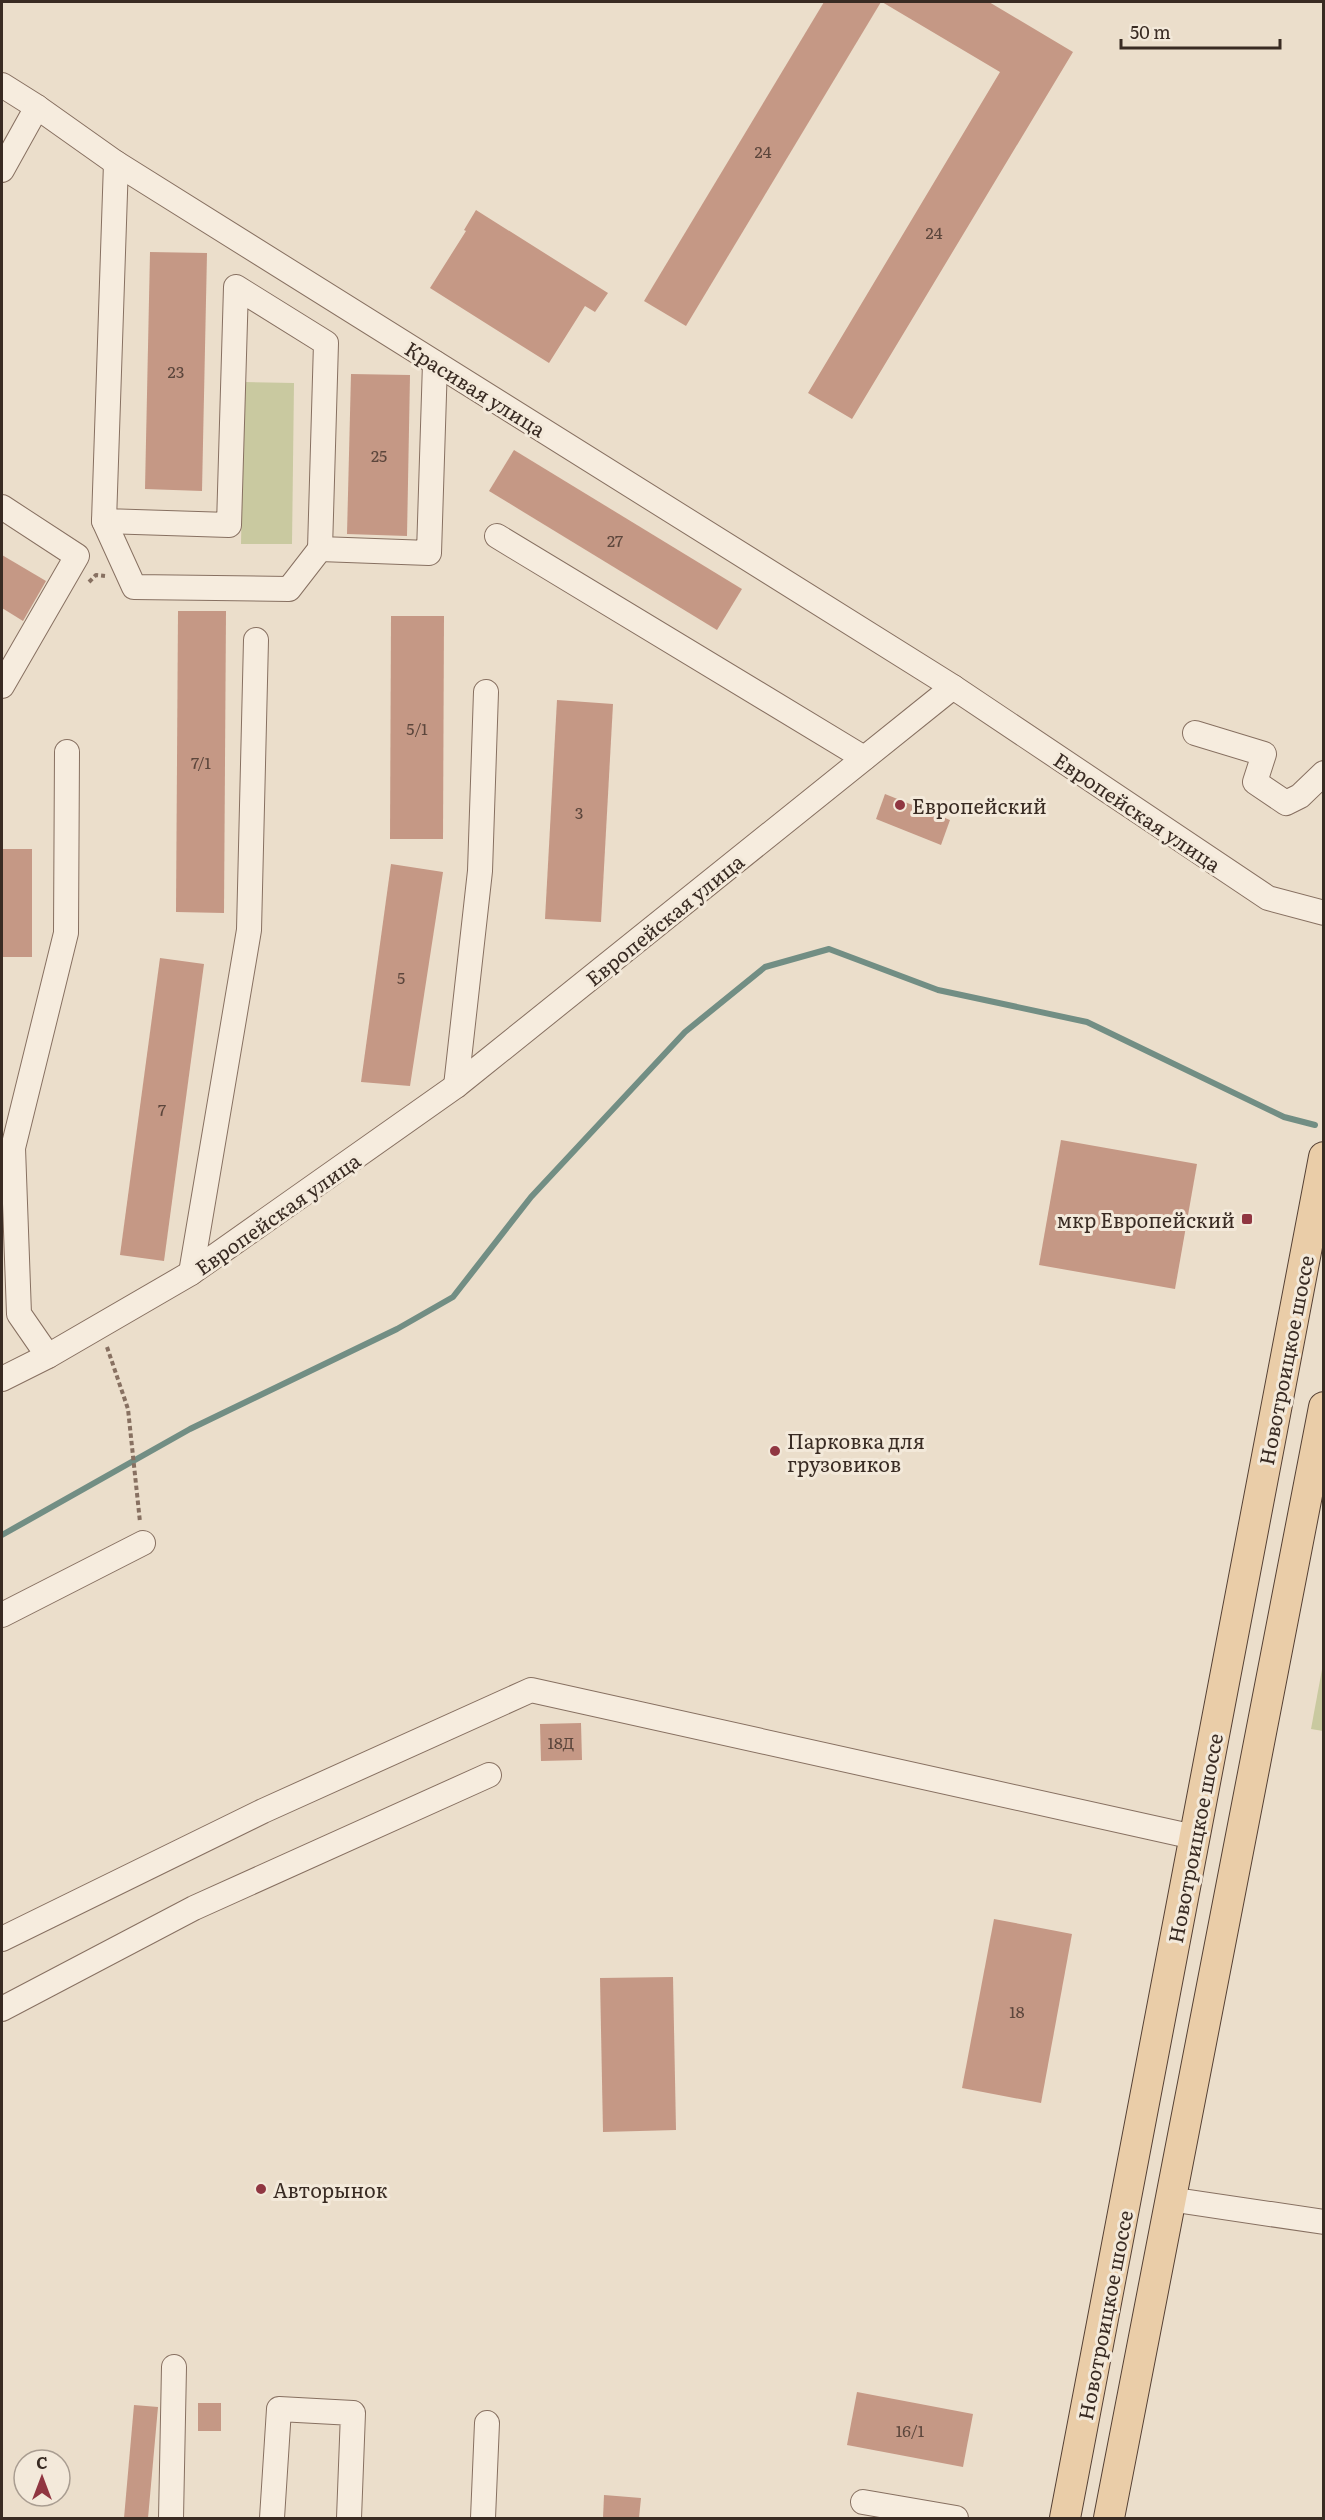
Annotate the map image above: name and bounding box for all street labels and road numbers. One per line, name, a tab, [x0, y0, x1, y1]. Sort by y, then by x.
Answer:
street label: Красивая улица	[400, 333, 552, 443]
street label: Европейская улица	[1048, 744, 1228, 878]
street label: Европейская улица	[578, 846, 750, 992]
street label: Европейская улица	[188, 1144, 366, 1281]
street label: Новотроицкое шоссе	[1250, 1253, 1320, 1467]
street label: Новотроицкое шоссе	[1159, 1731, 1229, 1945]
street label: Новотроицкое шоссе	[1069, 2208, 1139, 2422]

